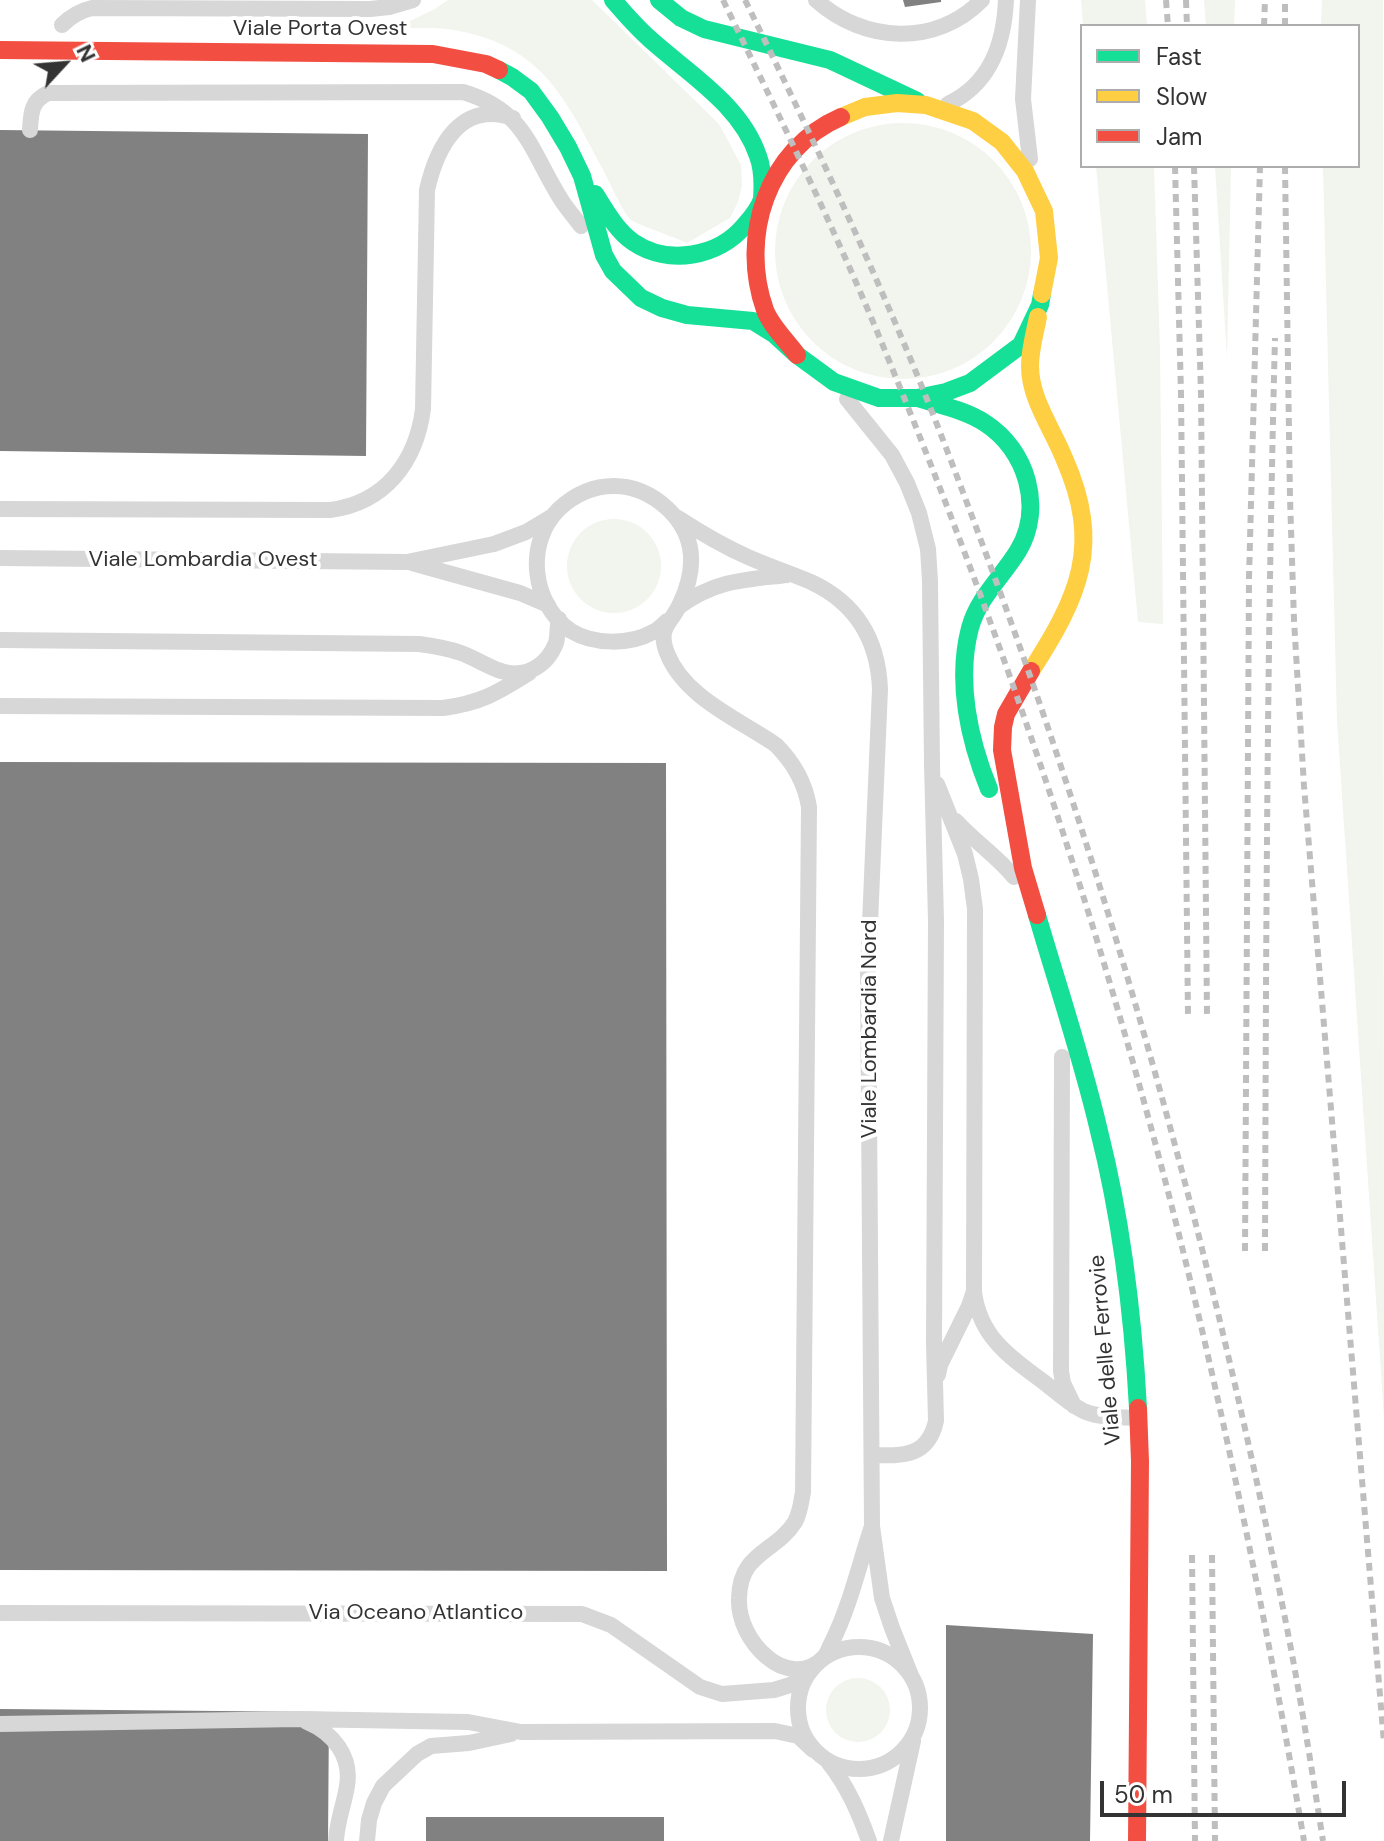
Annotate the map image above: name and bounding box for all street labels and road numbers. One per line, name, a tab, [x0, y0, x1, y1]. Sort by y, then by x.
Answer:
street label: Viale Porta Ovest	[233, 16, 407, 42]
street label: Viale Lombardia Ovest	[88, 547, 318, 573]
street label: Viale Lombardia Nord	[857, 919, 883, 1139]
street label: Viale delle Ferrovie	[1085, 1254, 1127, 1446]
street label: Via Oceano Atlantico	[309, 1600, 523, 1626]

